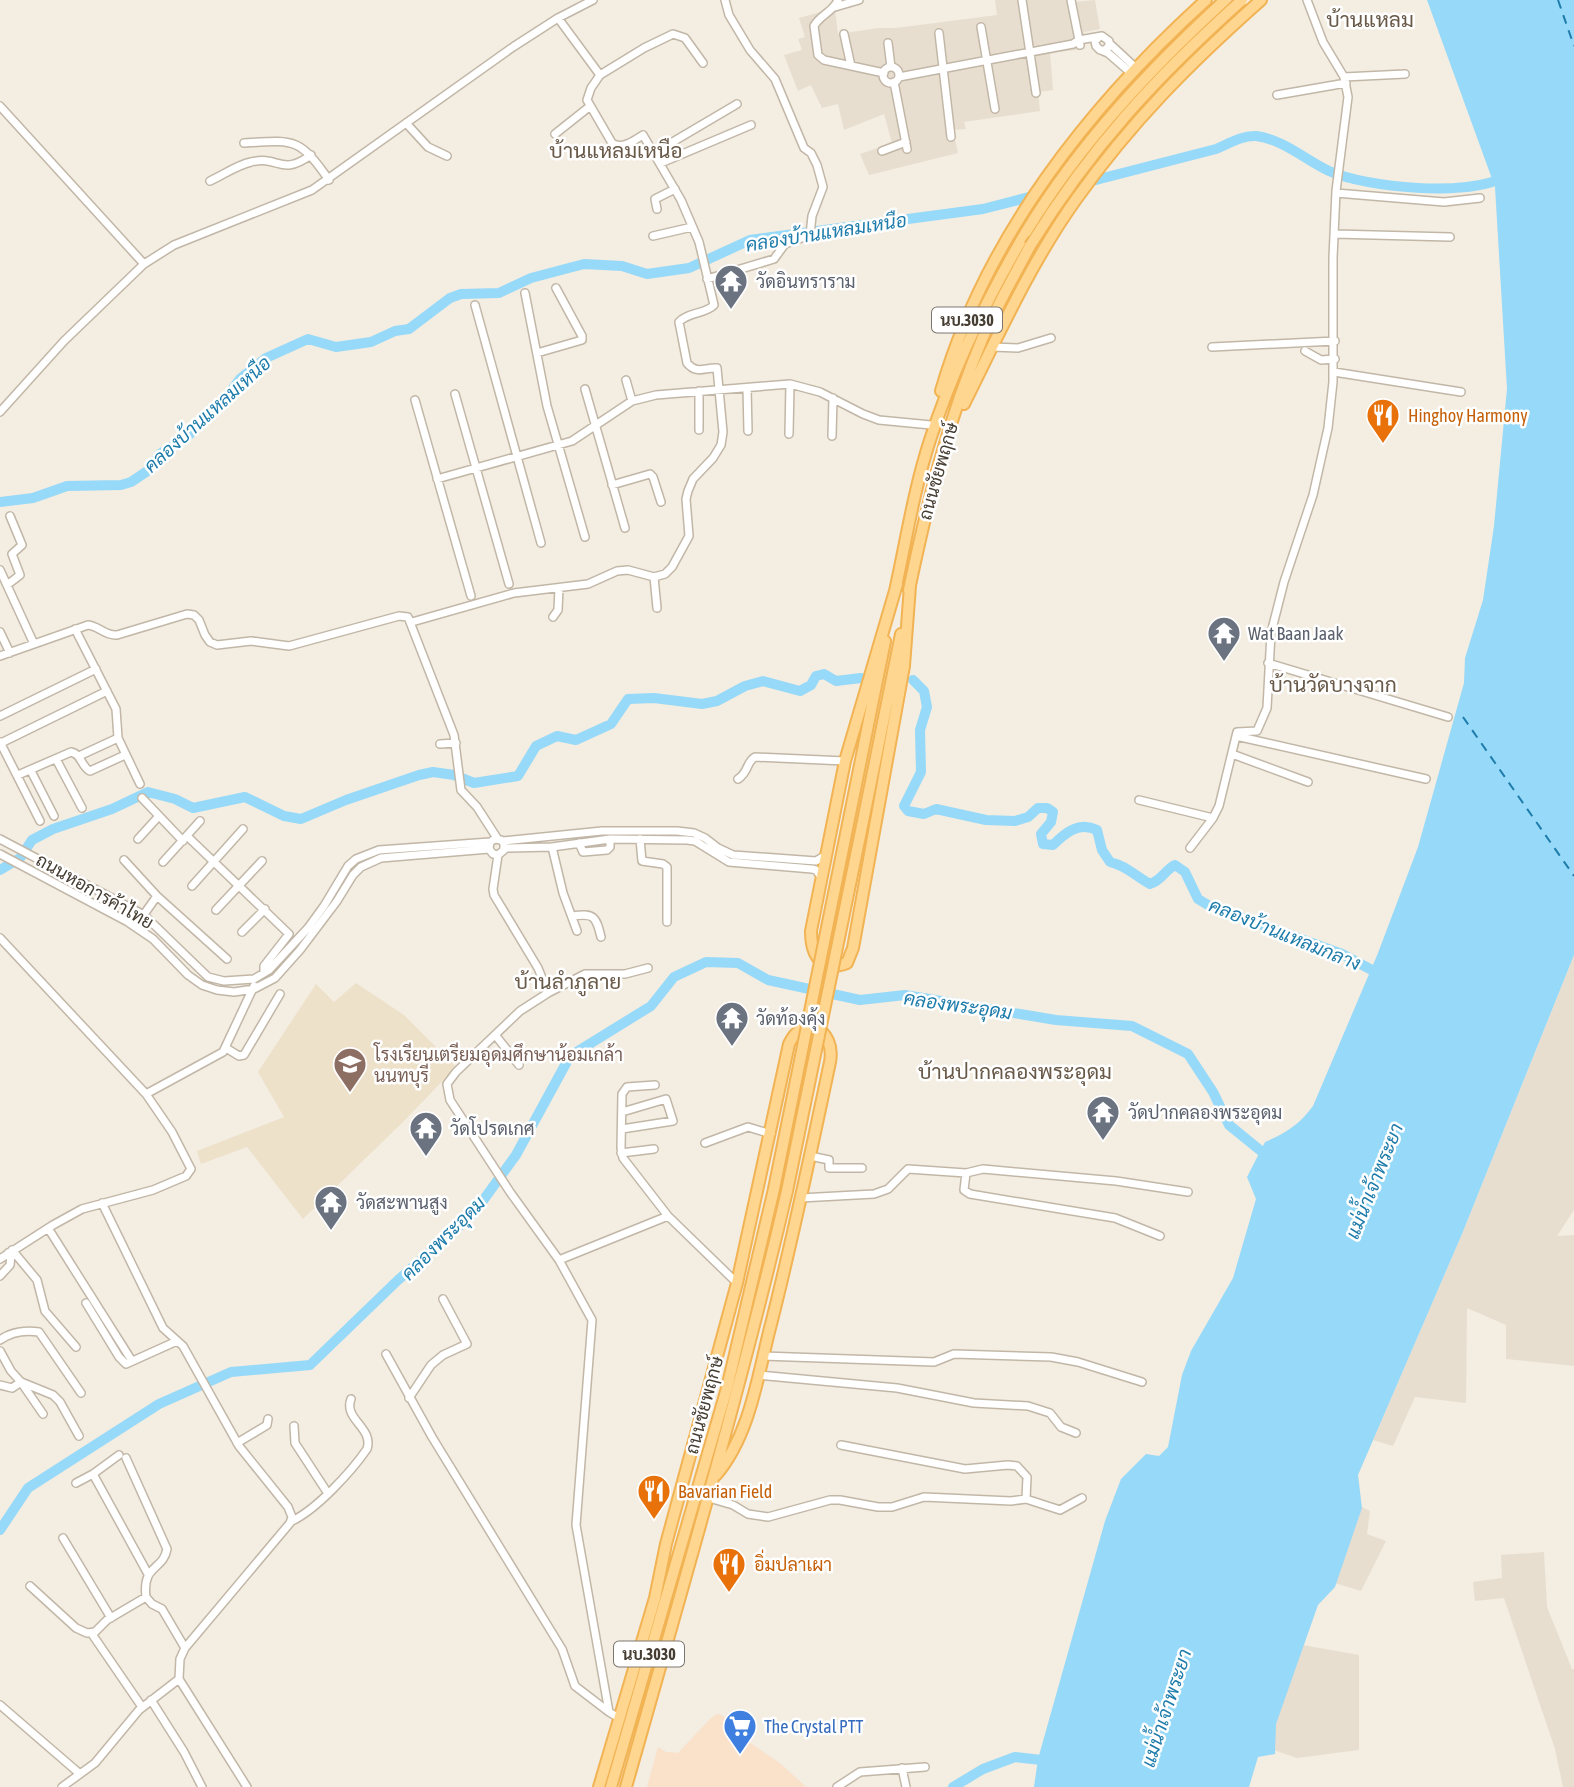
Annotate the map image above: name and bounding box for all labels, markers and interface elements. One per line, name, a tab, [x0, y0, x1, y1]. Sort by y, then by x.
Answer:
district label: บ้านแหลม	[1326, 7, 1414, 31]
district label: บ้านแหลมเหนือ	[549, 137, 683, 162]
water label: คลองบ้านแหลมเหนือ	[744, 207, 908, 256]
temple icon: วัดอินทราราม	[712, 262, 750, 311]
place label: วัดอินทราราม	[756, 271, 856, 292]
road number: นบ.3030	[932, 308, 1002, 332]
water label: คลองบ้านแหลมเหนือ	[138, 351, 275, 477]
restaurant icon: Hinghoy Harmony	[1364, 396, 1402, 445]
place label: Hinghoy Harmony	[1408, 405, 1528, 426]
street label: ถนนชัยพฤกษ์	[912, 418, 963, 523]
temple icon: Wat Baan Jaak	[1205, 614, 1243, 663]
place label: Wat Baan Jaak	[1248, 623, 1343, 644]
district label: บ้านวัดบางจาก	[1269, 672, 1397, 696]
street label: ถนนหอการค้าไทย	[33, 847, 158, 933]
water label: คลองบ้านแหลมกลาง	[1206, 894, 1364, 975]
district label: บ้านลำภูลาย	[515, 969, 621, 997]
water label: คลองพระอุดม	[902, 986, 1014, 1026]
temple icon: วัดท้องคุ้ง	[713, 999, 751, 1048]
place label: วัดท้องคุ้ง	[756, 1007, 825, 1031]
place label: โรงเรียนเตรียมอุดมศึกษาน้อมเกล้า นนทบุรี	[373, 1042, 623, 1088]
school or university icon: โรงเรียนเตรียมอุดมศึกษาน้อมเกล้า นนทบุรี	[331, 1045, 369, 1094]
district label: บ้านปากคลองพระอุดม	[918, 1059, 1112, 1086]
temple icon: วัดปากคลองพระอุดม	[1084, 1093, 1122, 1142]
place label: วัดปากคลองพระอุดม	[1128, 1102, 1282, 1125]
temple icon: วัดโปรดเกศ	[407, 1109, 445, 1158]
place label: วัดโปรดเกศ	[450, 1116, 535, 1139]
water label: แม่น้ำเจ้าพระยา	[1337, 1118, 1407, 1242]
temple icon: วัดสะพานสูง	[312, 1183, 350, 1232]
water label: คลองพระอุดม	[397, 1191, 491, 1286]
place label: วัดสะพานสูง	[356, 1192, 448, 1216]
street label: ถนนชัยพฤกษ์	[679, 1352, 728, 1457]
restaurant icon: Bavarian Field	[635, 1472, 673, 1521]
place label: Bavarian Field	[678, 1481, 772, 1502]
restaurant icon: อิ่มปลาเผา	[710, 1545, 748, 1594]
place label: อิ่มปลาเผา	[754, 1549, 832, 1575]
road number: นบ.3030	[614, 1642, 684, 1666]
water label: แม่น้ำเจ้าพระยา	[1133, 1645, 1195, 1770]
supermarket icon: The Crystal PTT	[721, 1707, 759, 1756]
place label: The Crystal PTT	[764, 1716, 864, 1737]

